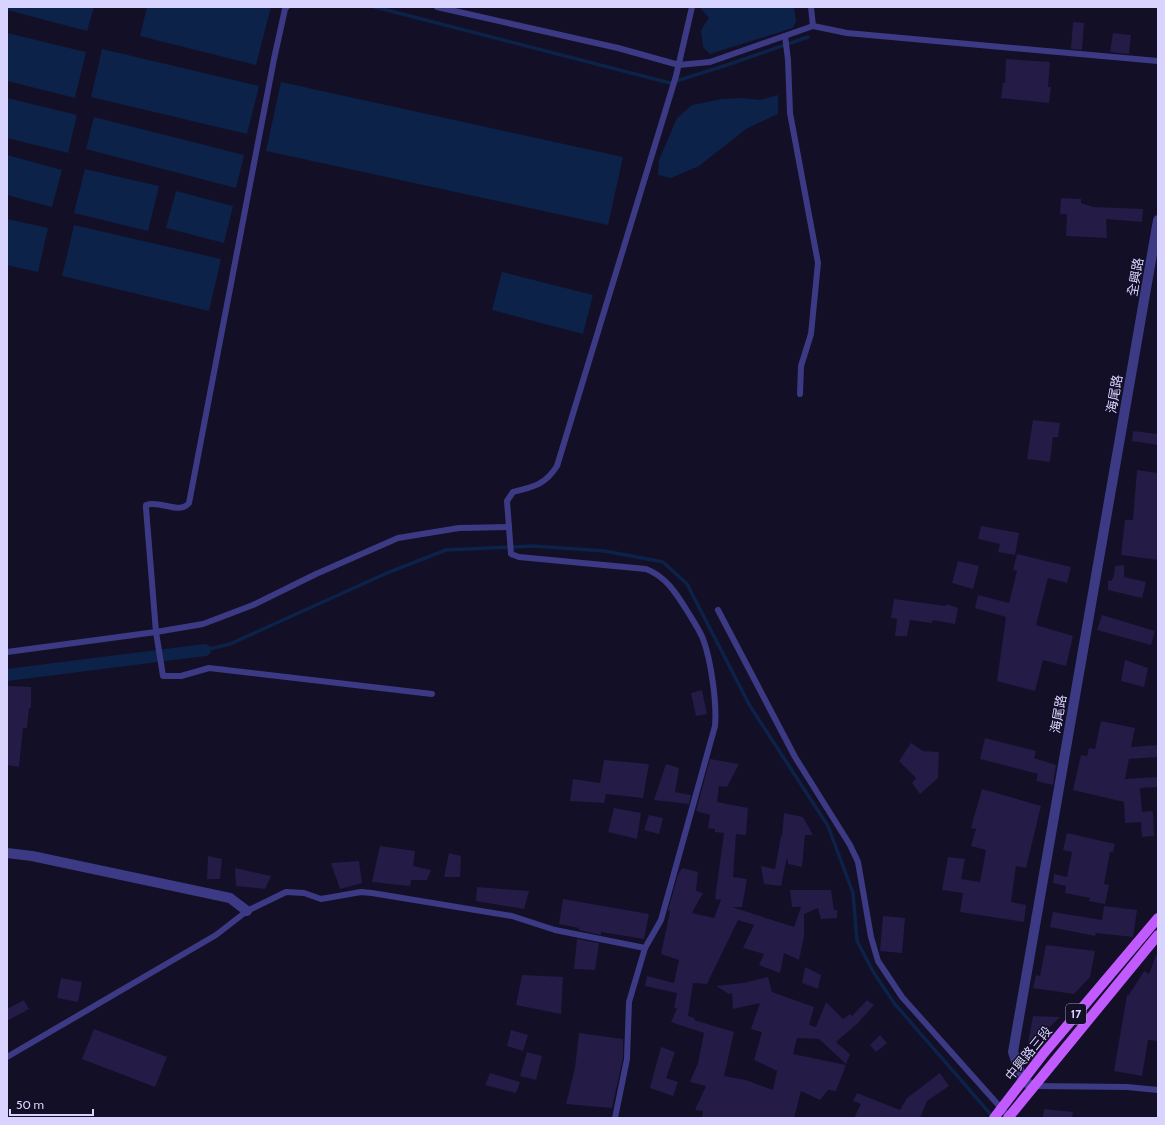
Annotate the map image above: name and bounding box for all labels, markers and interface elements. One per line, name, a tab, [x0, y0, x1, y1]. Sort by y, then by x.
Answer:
street label: 全興路	[1124, 256, 1146, 298]
street label: 海尾路	[1103, 373, 1125, 415]
street label: 海尾路	[1047, 693, 1069, 735]
road number: 17	[1066, 1004, 1086, 1024]
street label: 中興路三段	[1001, 1023, 1055, 1083]
scale bar	[10, 1091, 93, 1117]
text: 50 m	[16, 1097, 44, 1112]

